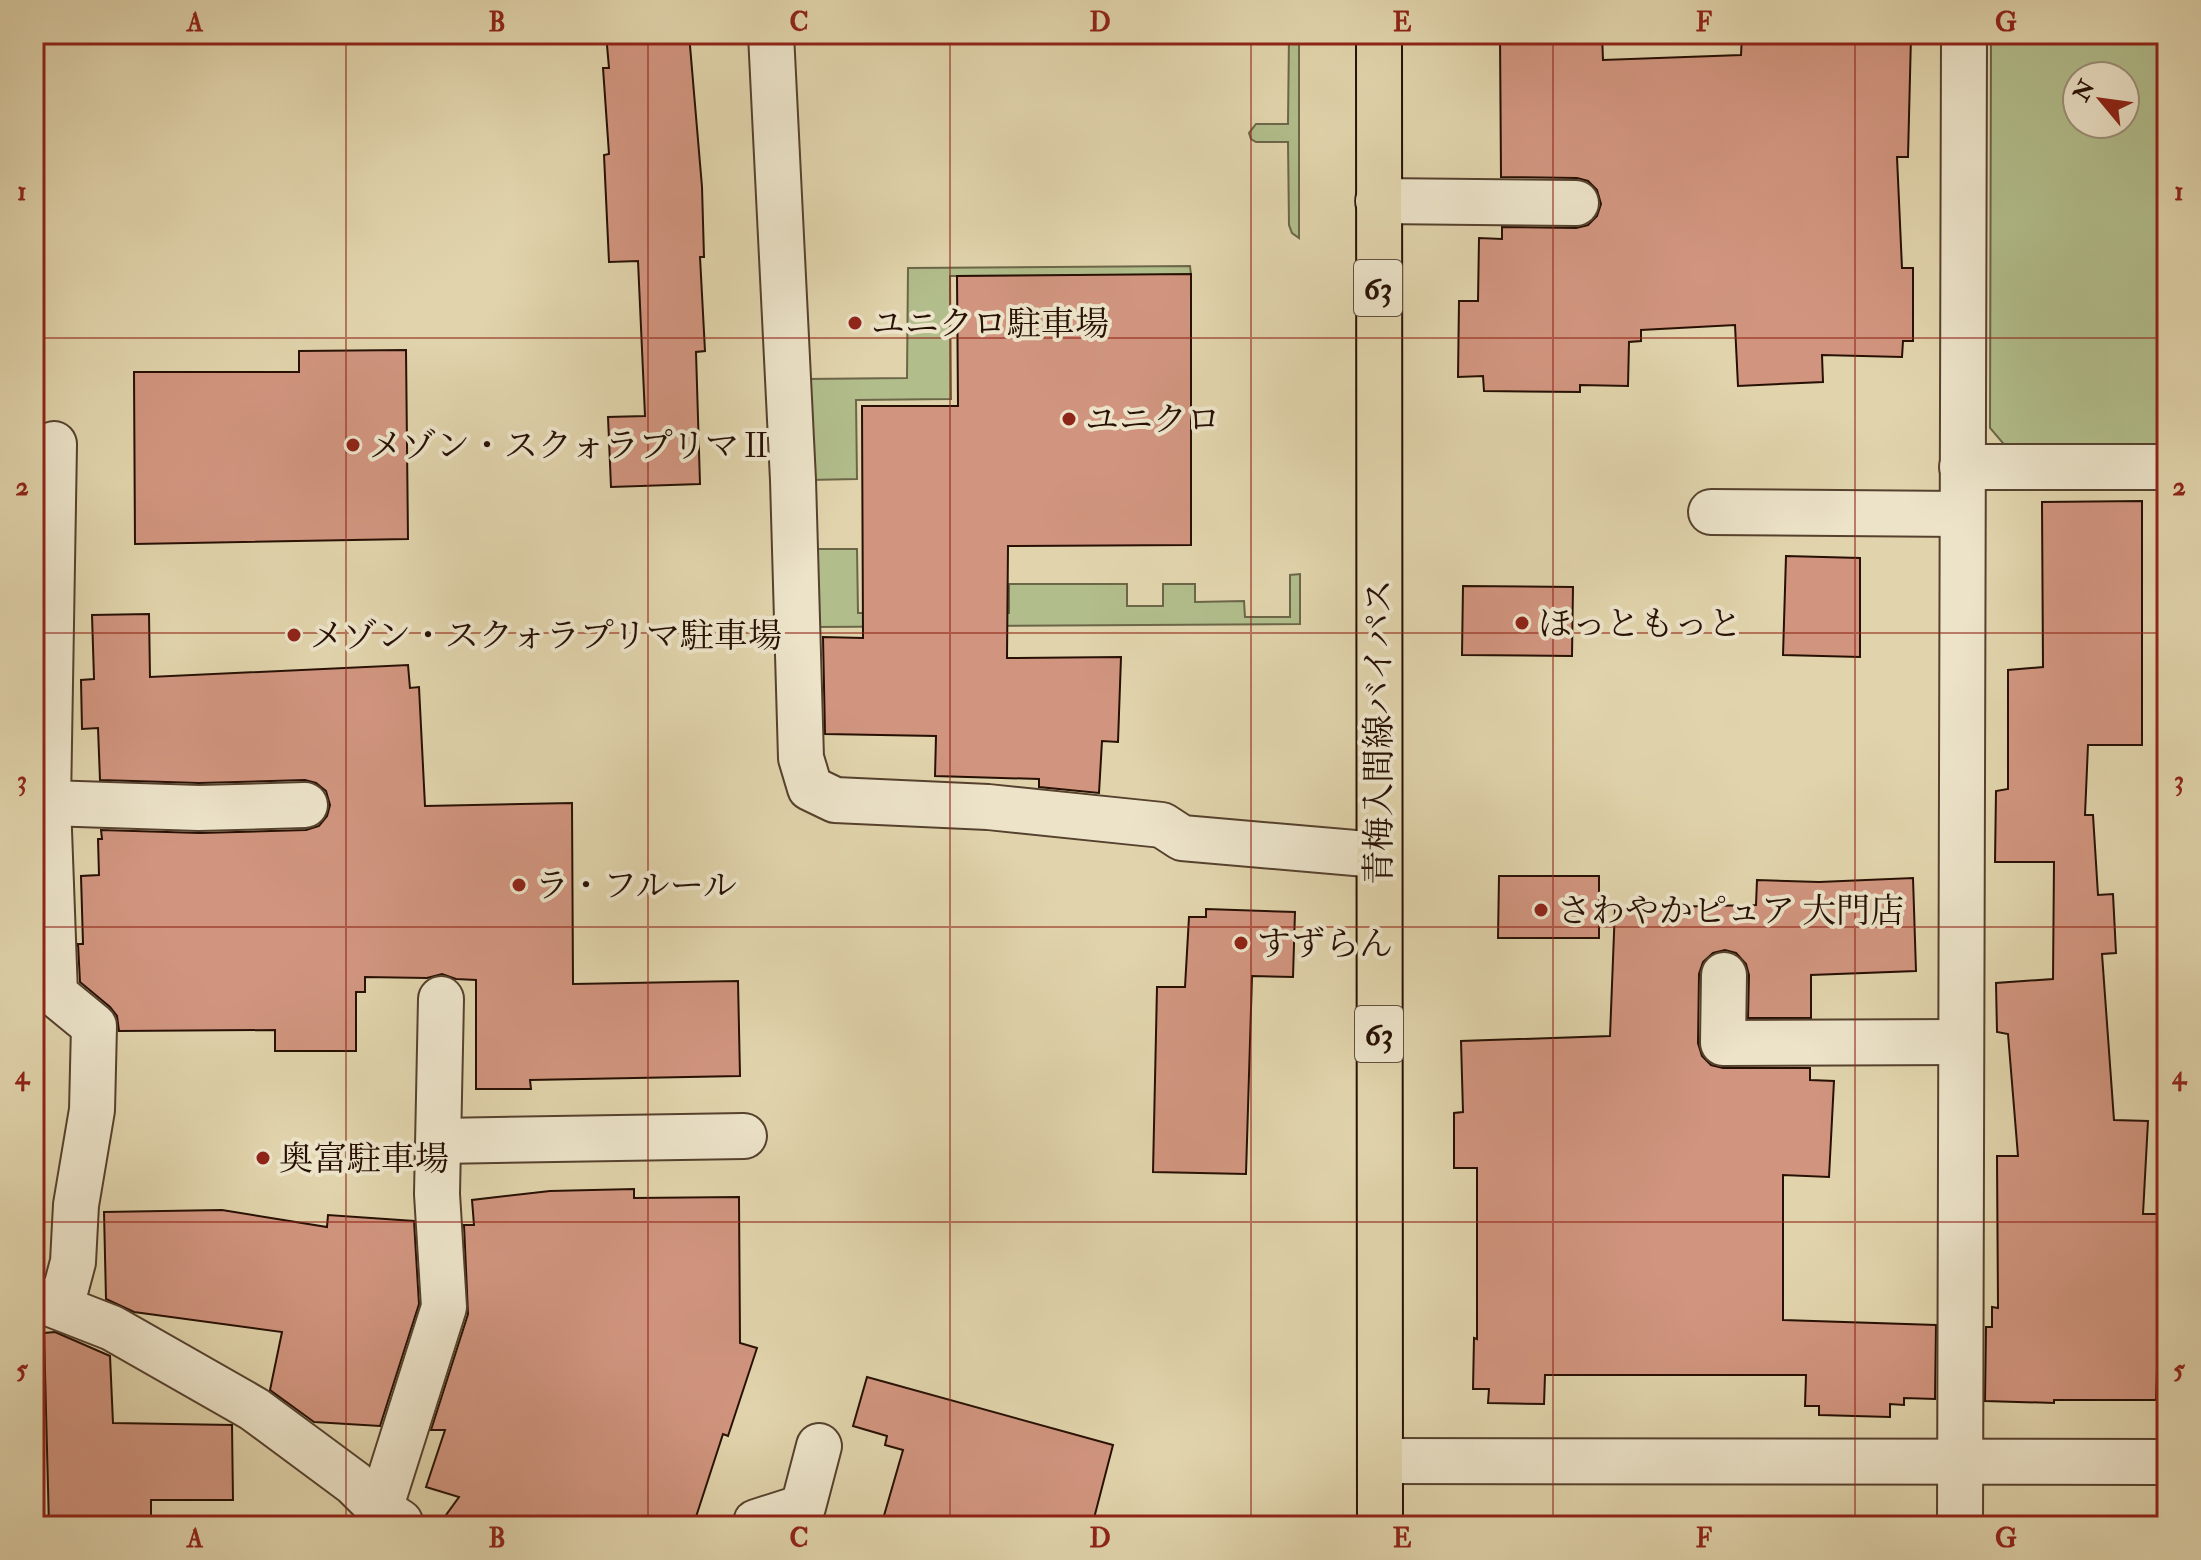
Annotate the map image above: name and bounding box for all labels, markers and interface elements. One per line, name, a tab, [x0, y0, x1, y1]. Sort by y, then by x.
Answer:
text: A	[186, 7, 204, 39]
text: B	[488, 7, 506, 39]
text: C	[789, 7, 809, 39]
text: D	[1089, 7, 1111, 39]
text: E	[1393, 7, 1412, 39]
text: F	[1696, 7, 1713, 39]
text: G	[1995, 7, 2017, 39]
north arrow	[2061, 60, 2141, 140]
text: N	[2067, 75, 2102, 107]
text: 1	[17, 176, 27, 208]
text: 1	[2174, 176, 2184, 208]
road number: 63	[1354, 260, 1402, 316]
place label: ユニクロ駐車場	[871, 303, 1109, 346]
marker: ユニクロ駐車場	[846, 314, 864, 332]
place label: ユニクロ	[1085, 399, 1221, 442]
marker: ユニクロ	[1060, 410, 1078, 428]
place label: メゾン・スクォラプリマⅡ	[369, 425, 773, 468]
marker: メゾン・スクォラプリマⅡ	[344, 436, 362, 454]
text: 2	[15, 471, 29, 503]
text: 2	[2172, 471, 2186, 503]
street label: 青梅入間線バイパス	[1358, 579, 1401, 885]
place label: ほっともっと	[1538, 603, 1742, 646]
marker: ほっともっと	[1513, 614, 1531, 632]
place label: メゾン・スクォラプリマ駐車場	[310, 615, 782, 658]
marker: メゾン・スクォラプリマ駐車場	[285, 626, 303, 644]
text: 3	[17, 765, 27, 797]
text: 3	[2174, 765, 2184, 797]
place label: ラ・フルール	[535, 865, 737, 908]
marker: ラ・フルール	[510, 876, 528, 894]
place label: さわやかピュア 大門店	[1557, 890, 1904, 933]
marker: さわやかピュア 大門店	[1532, 901, 1550, 919]
place label: すずらん	[1257, 923, 1393, 966]
marker: すずらん	[1232, 934, 1250, 952]
road number: 63	[1355, 1006, 1403, 1062]
text: 4	[14, 1060, 31, 1092]
text: 4	[2171, 1060, 2188, 1092]
place label: 奥富駐車場	[279, 1138, 449, 1181]
marker: 奥富駐車場	[254, 1149, 272, 1167]
text: 5	[16, 1354, 28, 1386]
text: 5	[2173, 1354, 2185, 1386]
text: A	[186, 1523, 204, 1555]
text: B	[488, 1523, 506, 1555]
text: C	[789, 1523, 809, 1555]
text: D	[1089, 1523, 1111, 1555]
text: E	[1393, 1523, 1412, 1555]
text: F	[1696, 1523, 1713, 1555]
text: G	[1995, 1523, 2017, 1555]

